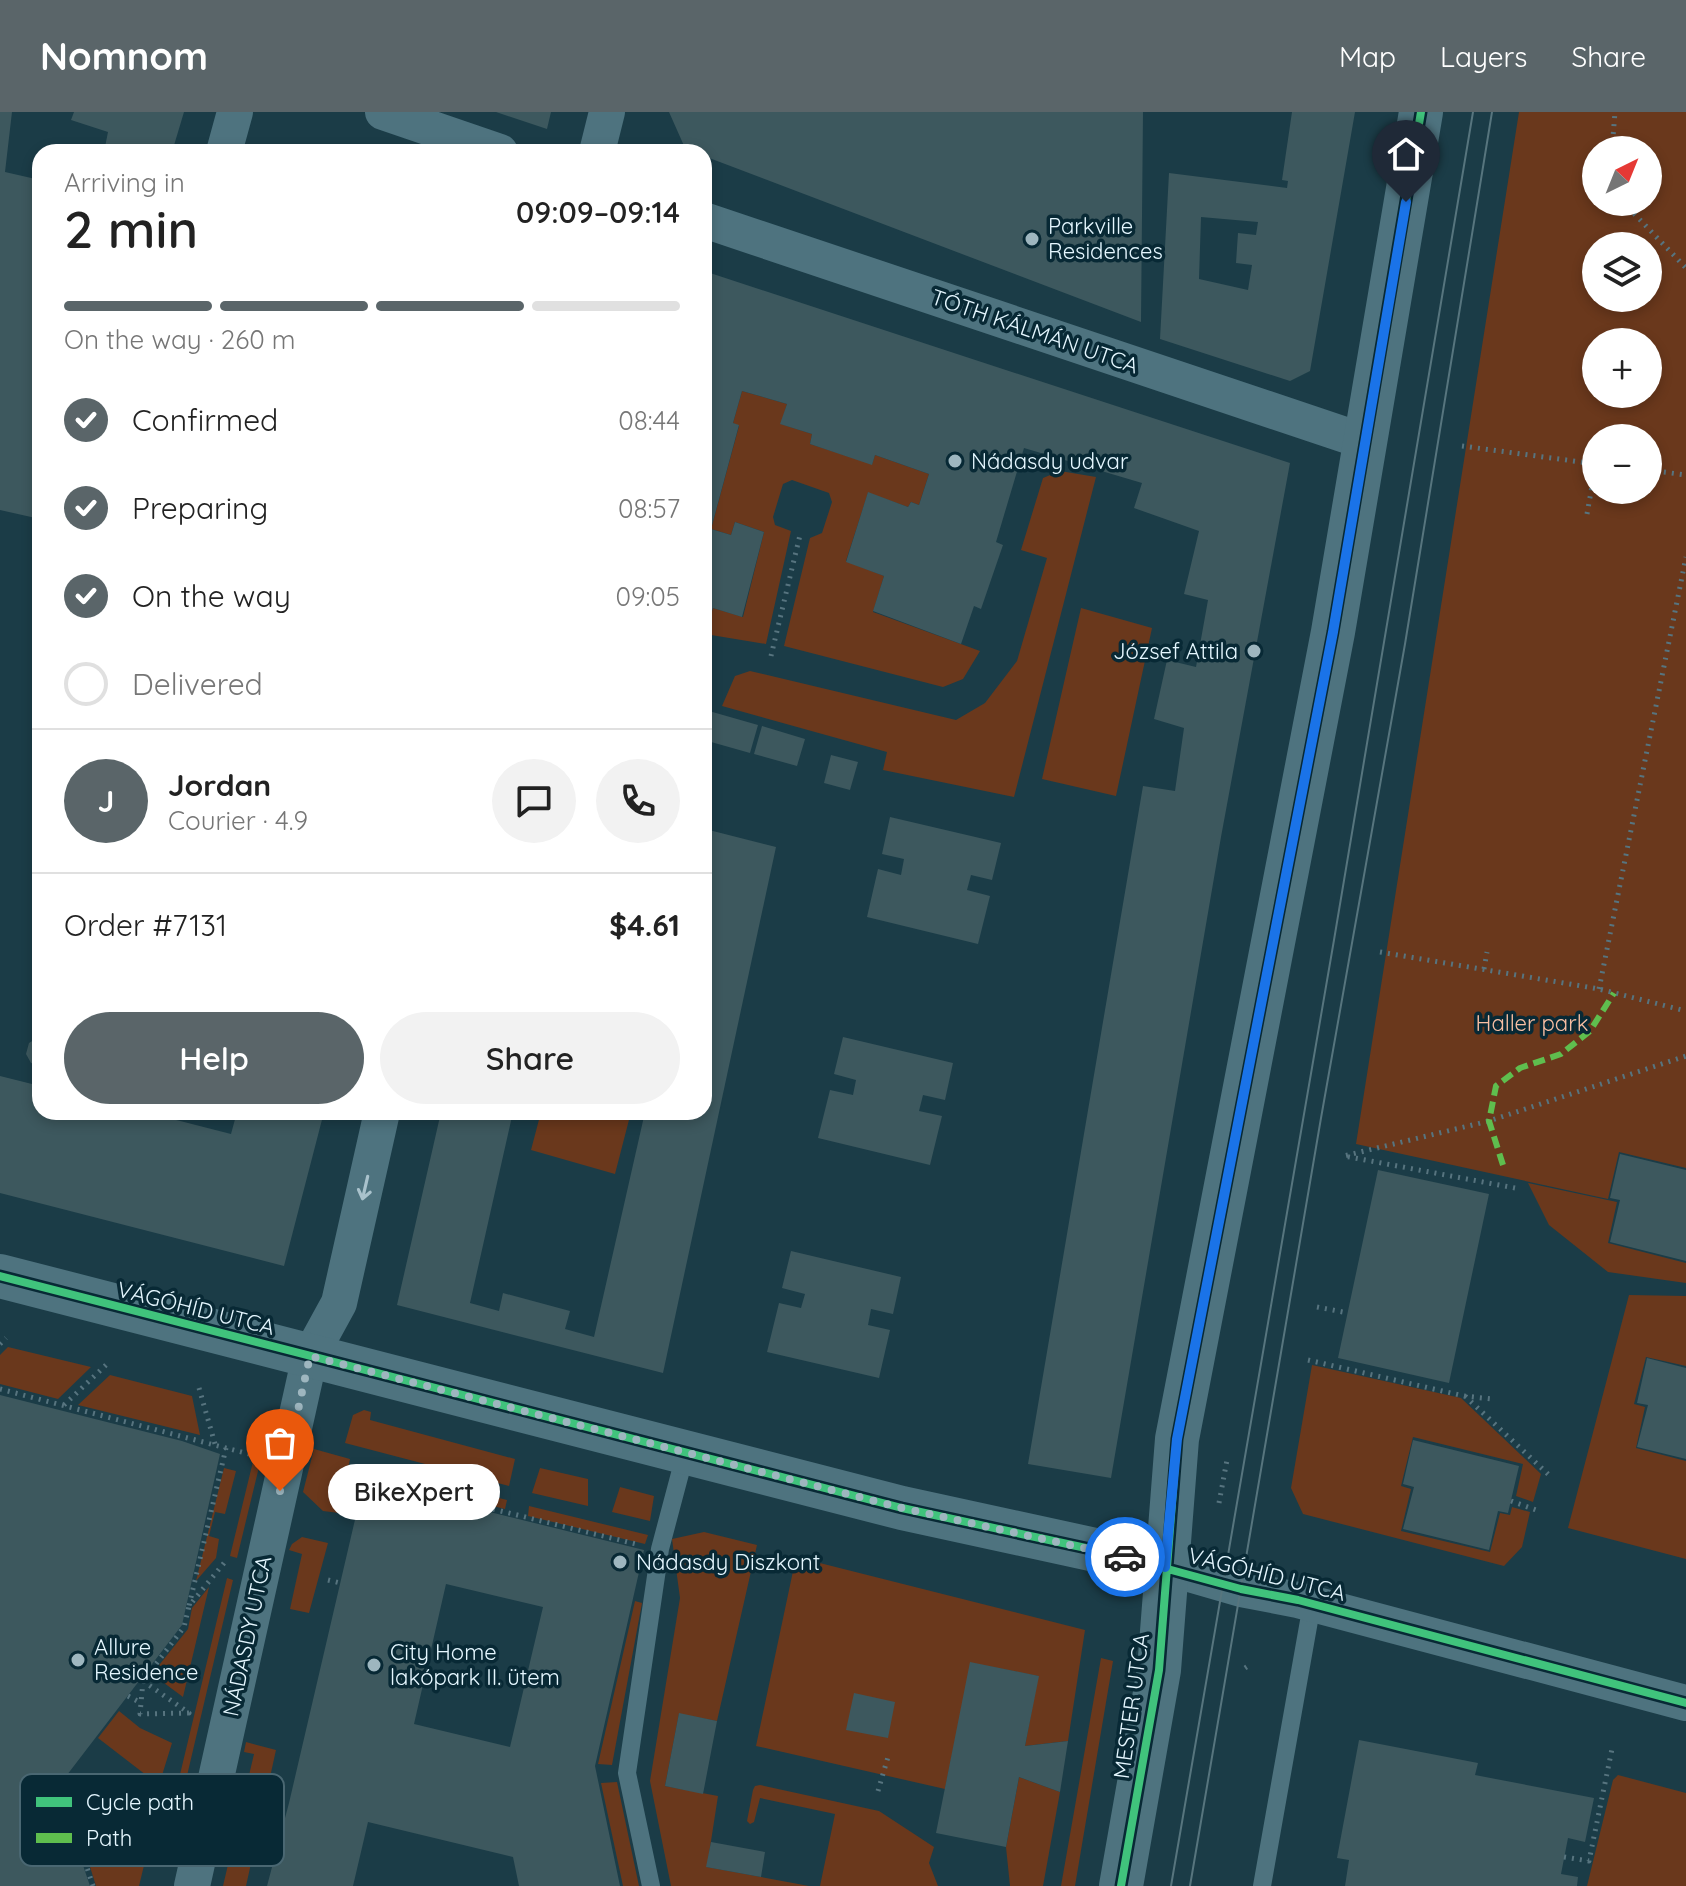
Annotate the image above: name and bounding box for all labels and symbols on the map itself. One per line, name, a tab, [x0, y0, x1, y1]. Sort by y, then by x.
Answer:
pin	[1372, 120, 1440, 202]
north arrow	[1582, 136, 1662, 216]
place label: Parkville Residences	[1048, 212, 1163, 265]
marker: Parkville Residences	[1023, 230, 1041, 248]
street label: TÓTH KÁLMÁN UTCA	[928, 282, 1142, 380]
place label: Nádasdy udvar	[971, 447, 1129, 475]
marker: Nádasdy udvar	[946, 452, 964, 470]
place label: József Attila	[1113, 637, 1238, 665]
marker: József Attila	[1245, 642, 1263, 660]
park label: Haller park	[1476, 1009, 1588, 1037]
one-way arrow	[357, 1175, 372, 1200]
street label: VÁGÓHÍD UTCA	[114, 1275, 278, 1341]
pin	[246, 1409, 314, 1491]
callout: BikeXpert	[328, 1463, 500, 1519]
courier	[1085, 1517, 1165, 1597]
street label: VÁGÓHÍD UTCA	[1185, 1541, 1349, 1607]
place label: Nádasdy Diszkont	[636, 1548, 820, 1576]
street label: NÁDASDY UTCA	[216, 1553, 278, 1719]
marker: Nádasdy Diszkont	[611, 1553, 629, 1571]
street label: MESTER UTCA	[1107, 1631, 1155, 1781]
place label: Allure Residence	[94, 1633, 198, 1686]
place label: City Home lakópark II. ütem	[390, 1638, 560, 1691]
marker: Allure Residence	[69, 1651, 87, 1669]
marker: City Home lakópark II. ütem	[365, 1656, 383, 1674]
legend	[20, 1774, 284, 1866]
text: Cycle path	[86, 1788, 194, 1816]
text: Path	[86, 1824, 132, 1852]

